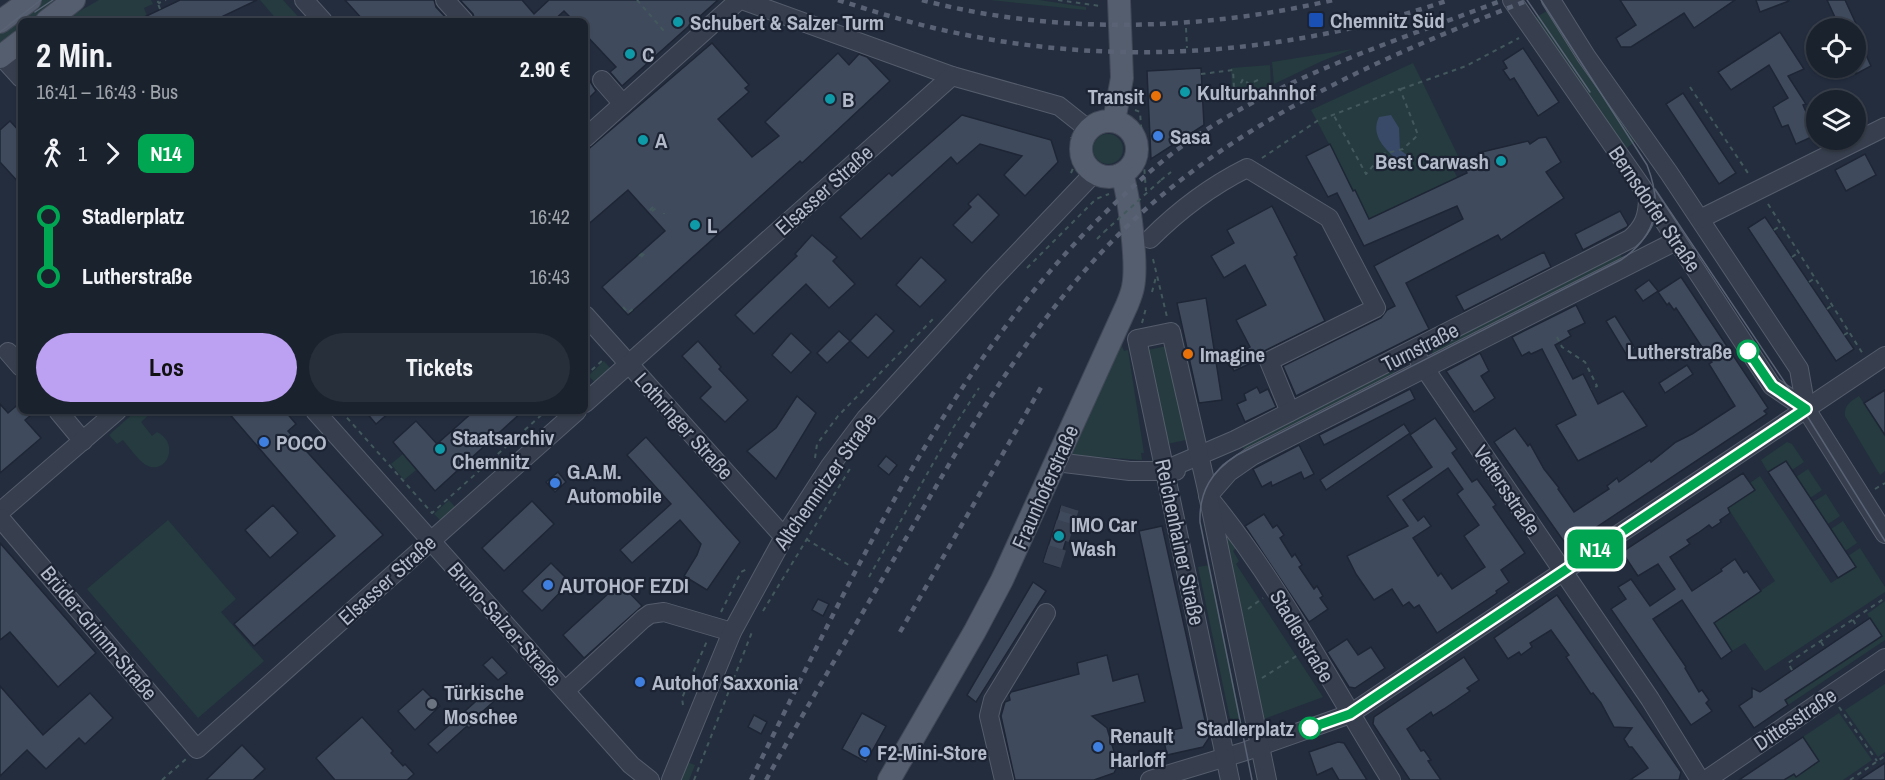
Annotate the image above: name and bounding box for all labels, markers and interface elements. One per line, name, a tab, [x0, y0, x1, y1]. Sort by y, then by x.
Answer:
place label: Chemnitz Süd	[1330, 6, 1445, 35]
place label: Schubert & Salzer Turm	[690, 8, 884, 37]
marker: Chemnitz Süd	[1307, 11, 1325, 29]
marker: Schubert & Salzer Turm	[671, 15, 685, 29]
map controls	[1806, 18, 1866, 150]
button: locate	[1806, 18, 1866, 78]
text: 2 Min.	[36, 33, 113, 77]
place label: C	[642, 40, 654, 69]
marker: C	[623, 47, 637, 61]
text: 2.90 €	[520, 54, 570, 84]
text: 16:41 – 16:43 · Bus	[36, 78, 178, 105]
place label: Kulturbahnhof	[1197, 78, 1316, 107]
place label: Transit	[1088, 82, 1144, 111]
place label: B	[842, 85, 854, 114]
marker: Kulturbahnhof	[1178, 85, 1192, 99]
marker: Transit	[1149, 89, 1163, 103]
button: layers	[1806, 90, 1866, 150]
marker: B	[823, 92, 837, 106]
place label: Sasa	[1170, 122, 1211, 151]
place label: A	[655, 126, 668, 155]
marker: Sasa	[1151, 129, 1165, 143]
marker: A	[636, 133, 650, 147]
icon: walk	[36, 137, 69, 170]
icon: forward	[96, 137, 129, 170]
street label: Elsasser Straße	[769, 138, 879, 242]
text: N14	[150, 139, 182, 168]
text: 1	[78, 140, 87, 167]
street label: Bernsdorfer Straße	[1602, 140, 1708, 278]
place label: Best Carwash	[1375, 147, 1489, 176]
marker: Best Carwash	[1494, 154, 1508, 168]
text: Stadlerplatz	[82, 201, 184, 231]
text: 16:42	[529, 203, 570, 230]
place label: L	[707, 211, 718, 240]
marker: L	[688, 218, 702, 232]
text: Lutherstraße	[82, 261, 192, 291]
text: 16:43	[529, 263, 570, 290]
street label: Turnstraße	[1377, 315, 1463, 379]
button: Los	[36, 333, 297, 402]
button: Tickets	[309, 333, 570, 402]
place label: Lutherstraße	[1627, 337, 1732, 366]
place label: Imagine	[1200, 340, 1265, 369]
marker: Lutherstraße	[1737, 340, 1759, 362]
marker: Imagine	[1181, 347, 1195, 361]
street label: Lothringer Straße	[628, 366, 740, 486]
street label: Altchemnitzer Straße	[766, 406, 883, 556]
street label: Fraunhoferstraße	[1005, 420, 1085, 554]
place label: Staatsarchiv Chemnitz	[452, 423, 555, 476]
place label: POCO	[276, 428, 327, 457]
marker: POCO	[257, 435, 271, 449]
street label: Vettersstraße	[1466, 439, 1548, 541]
marker: Staatsarchiv Chemnitz	[433, 442, 447, 456]
street label: Reichenhainer Straße	[1148, 456, 1212, 628]
place label: G.A.M. Automobile	[567, 457, 662, 510]
marker: G.A.M. Automobile	[548, 476, 562, 490]
place label: IMO Car Wash	[1071, 510, 1137, 563]
street label: Elsasser Straße	[332, 528, 442, 632]
marker: IMO Car Wash	[1052, 529, 1066, 543]
line badge: N14	[1560, 530, 1630, 568]
text: N14	[1579, 535, 1611, 564]
street label: Bruno-Salzer-Straße	[441, 556, 569, 692]
street label: Brüder-Grimm-Straße	[34, 560, 164, 706]
place label: AUTOHOF EZDI	[560, 571, 689, 600]
marker: AUTOHOF EZDI	[541, 578, 555, 592]
street label: Stadlerstraße	[1263, 584, 1341, 688]
place label: Autohof Saxxonia	[652, 668, 799, 697]
marker: Autohof Saxxonia	[633, 675, 647, 689]
place label: Türkische Moschee	[444, 678, 524, 731]
street label: Dittesstraße	[1748, 681, 1842, 757]
marker: Türkische Moschee	[425, 697, 439, 711]
place label: Stadlerplatz	[1196, 714, 1294, 743]
marker: Stadlerplatz	[1299, 717, 1321, 739]
place label: Renault Harloff	[1110, 721, 1173, 774]
place label: F2-Mini-Store	[877, 738, 987, 767]
marker: Renault Harloff	[1091, 740, 1105, 754]
marker: F2-Mini-Store	[858, 745, 872, 759]

